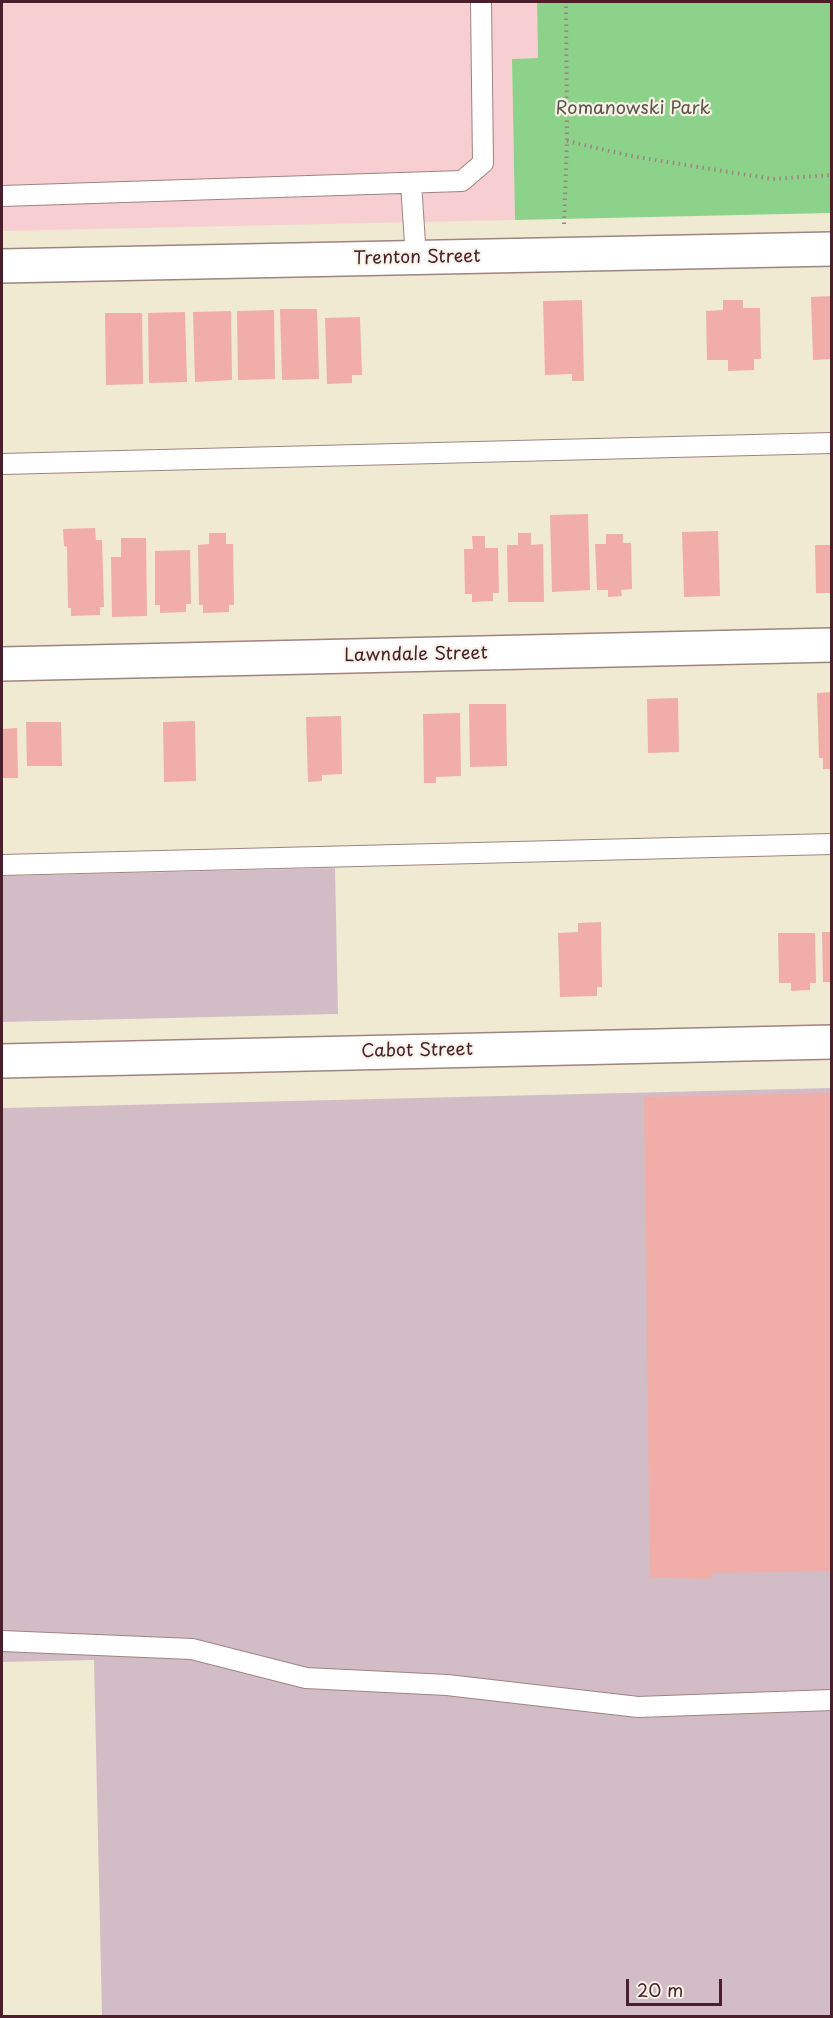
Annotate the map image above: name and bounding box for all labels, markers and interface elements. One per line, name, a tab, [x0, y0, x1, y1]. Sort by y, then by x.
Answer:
park label: Romanowski Park	[555, 98, 711, 120]
street label: Trenton Street	[353, 246, 481, 270]
street label: Lawndale Street	[344, 643, 488, 667]
street label: Cabot Street	[361, 1039, 473, 1063]
scale bar	[629, 1967, 725, 2005]
text: 20 m	[637, 1976, 683, 2003]

